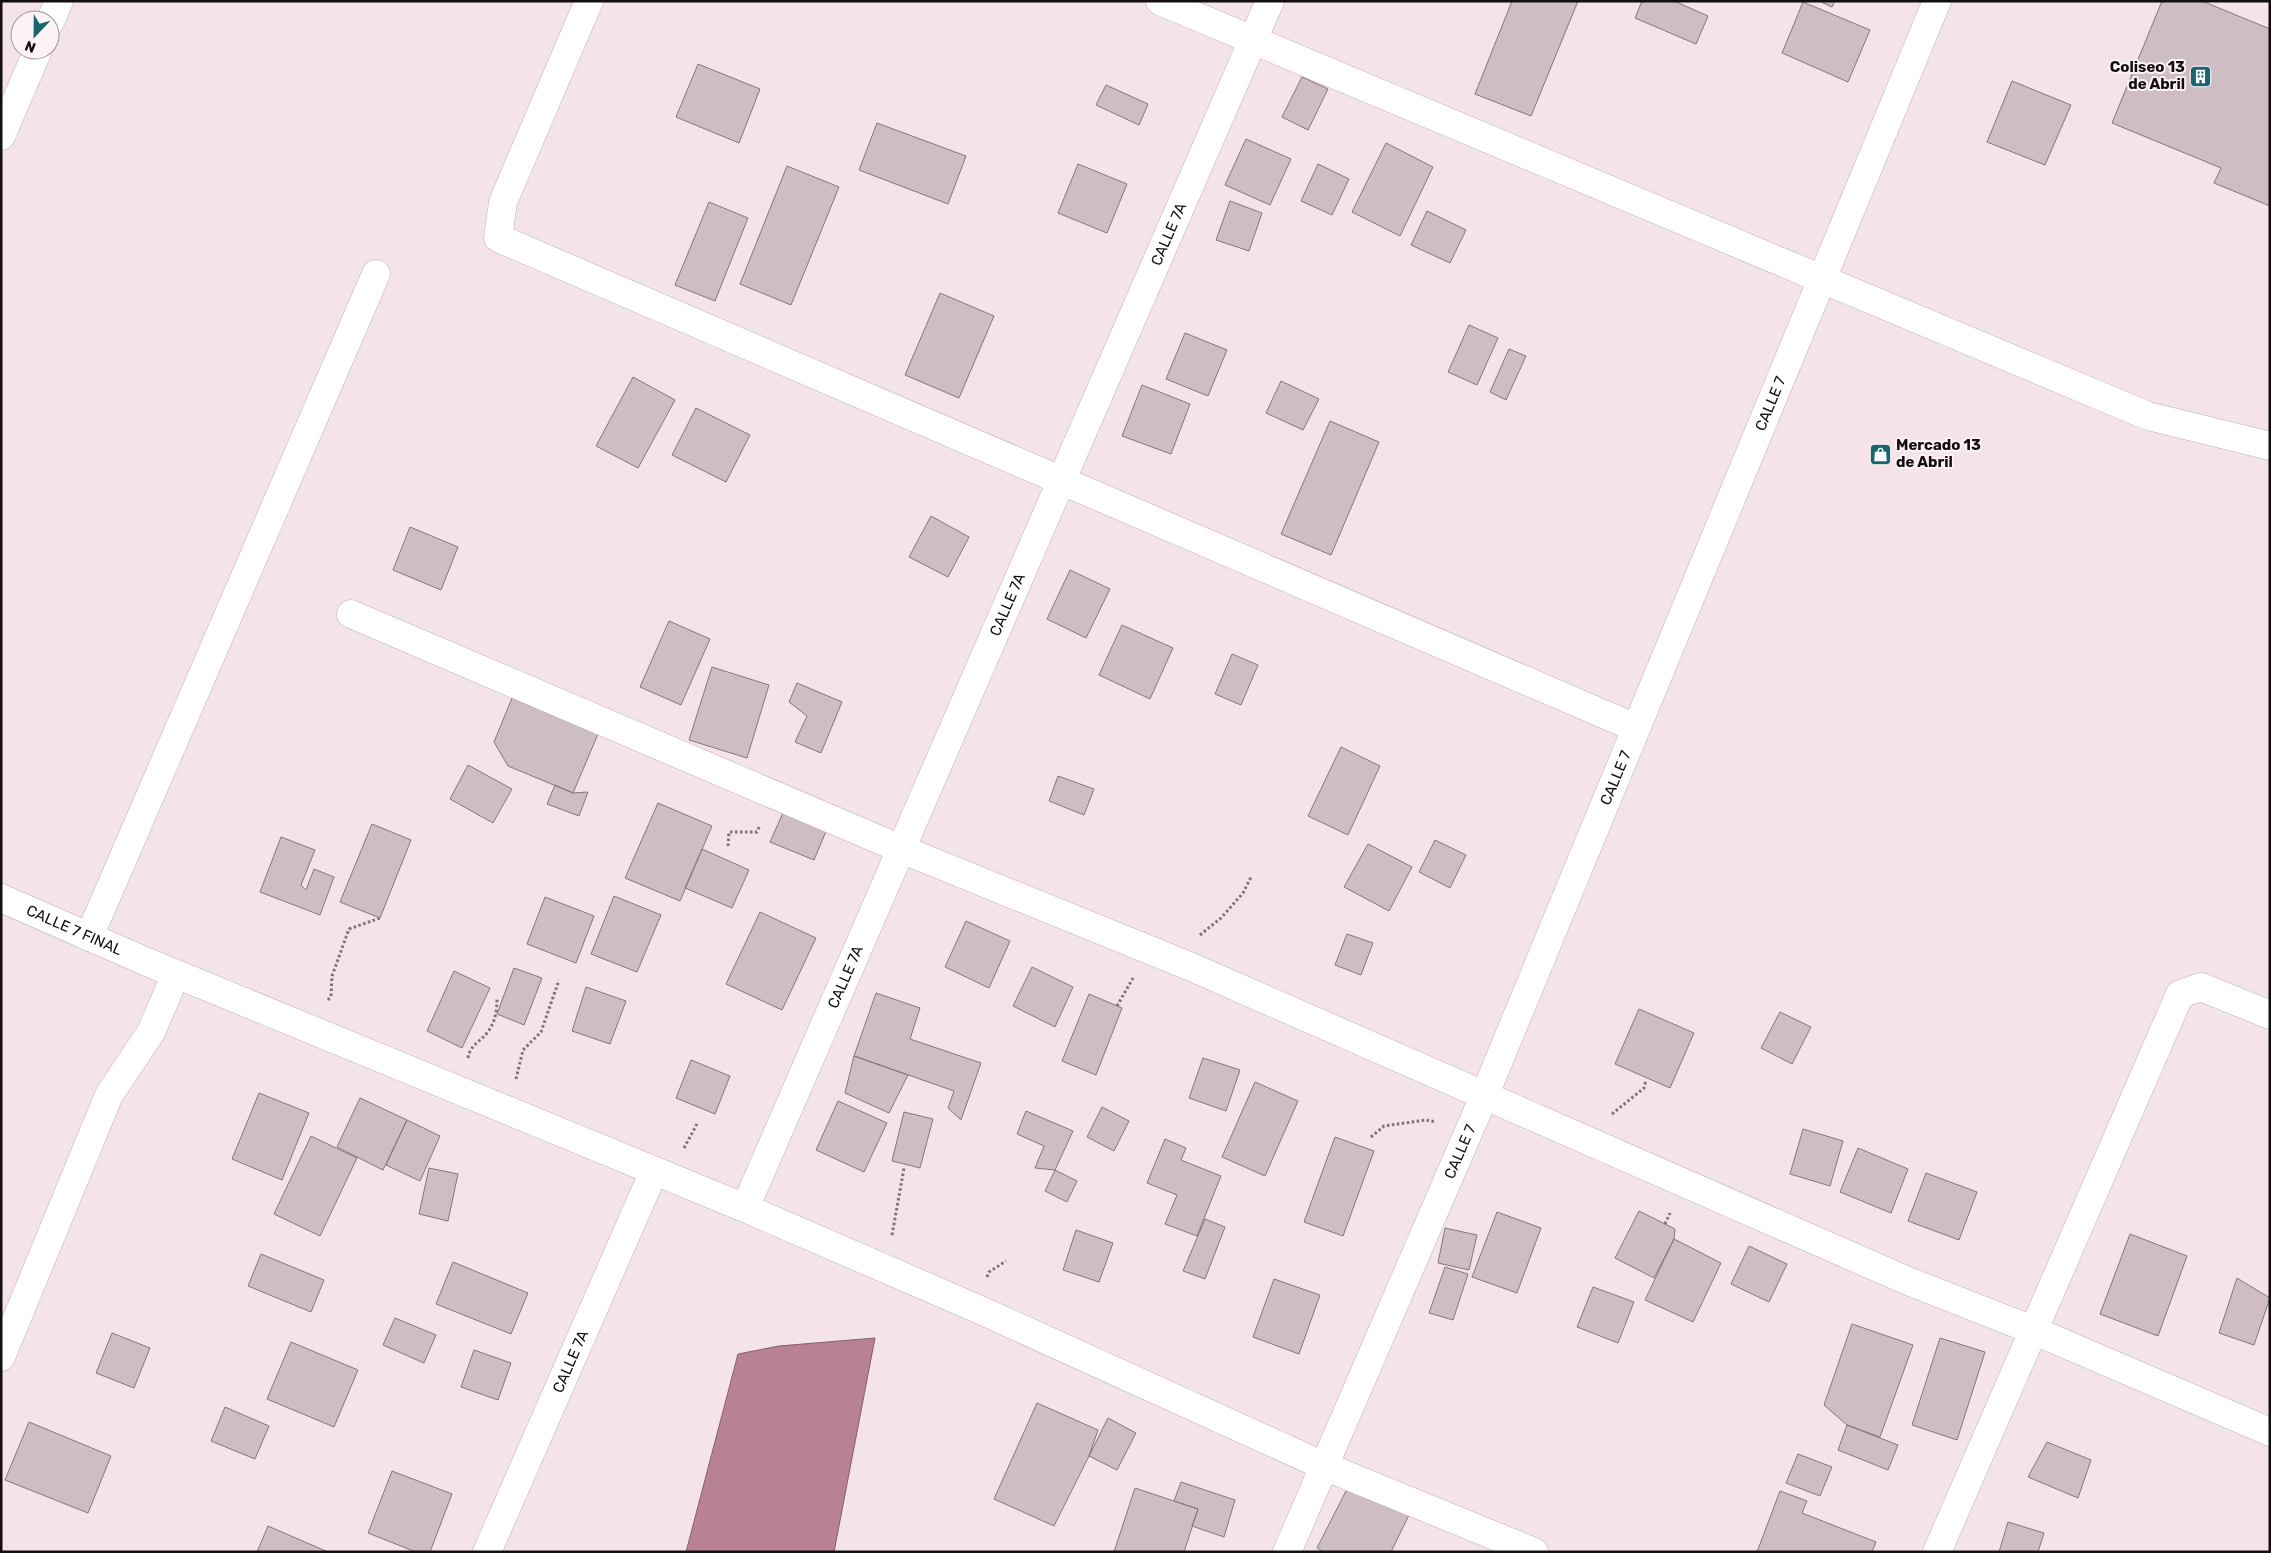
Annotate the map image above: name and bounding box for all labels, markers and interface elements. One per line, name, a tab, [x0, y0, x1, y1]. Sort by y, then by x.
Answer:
north arrow	[10, 10, 60, 60]
text: N	[22, 37, 38, 56]
place label: Coliseo 13 de Abril	[2110, 58, 2185, 93]
building icon: Coliseo 13 de Abril	[2189, 64, 2213, 88]
street label: CALLE 7A	[1147, 200, 1190, 268]
street label: CALLE 7	[1751, 373, 1790, 434]
place label: Mercado 13 de Abril	[1896, 436, 1981, 471]
shop icon: Mercado 13 de Abril	[1868, 442, 1892, 466]
street label: CALLE 7A	[986, 570, 1029, 639]
street label: CALLE 7	[1596, 748, 1635, 808]
street label: CALLE 7 FINAL	[24, 901, 125, 959]
street label: CALLE 7A	[824, 943, 867, 1011]
street label: CALLE 7	[1440, 1122, 1480, 1182]
street label: CALLE 7A	[549, 1327, 592, 1396]

